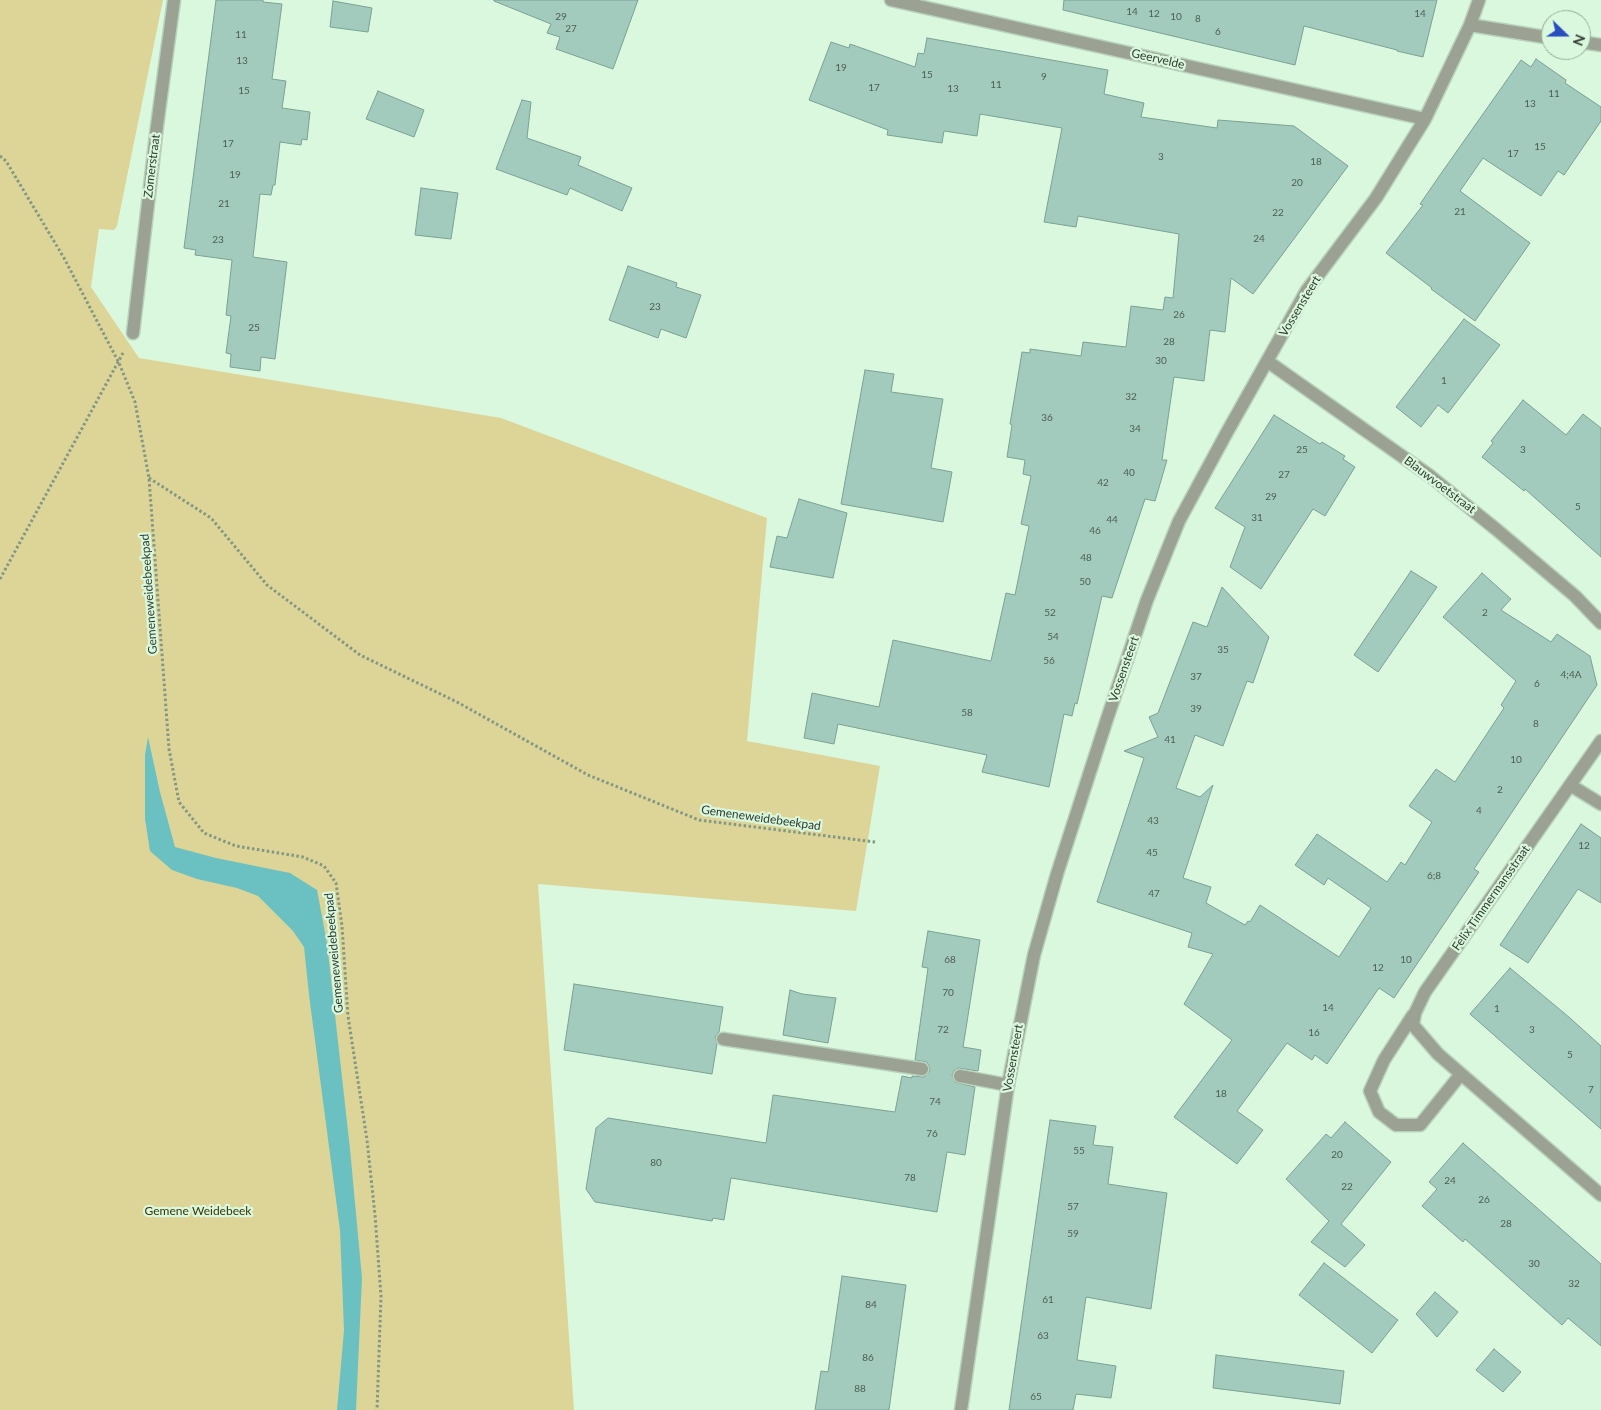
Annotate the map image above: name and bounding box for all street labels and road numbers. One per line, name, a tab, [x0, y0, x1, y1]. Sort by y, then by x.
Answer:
street label: Geervelde	[1130, 46, 1186, 72]
street label: Zomerstraat	[141, 133, 163, 199]
street label: Vossensteert	[1276, 273, 1324, 339]
street label: Blauwvoetstraat	[1401, 453, 1479, 517]
street label: Gemeneweidebeekpad	[138, 533, 160, 655]
street label: Vossensteert	[1106, 634, 1142, 704]
street label: Gemeneweidebeekpad	[700, 802, 822, 834]
street label: Felix Timmermansstraat	[1449, 843, 1533, 953]
street label: Gemeneweidebeekpad	[322, 892, 346, 1014]
street label: Vossensteert	[1000, 1023, 1026, 1093]

